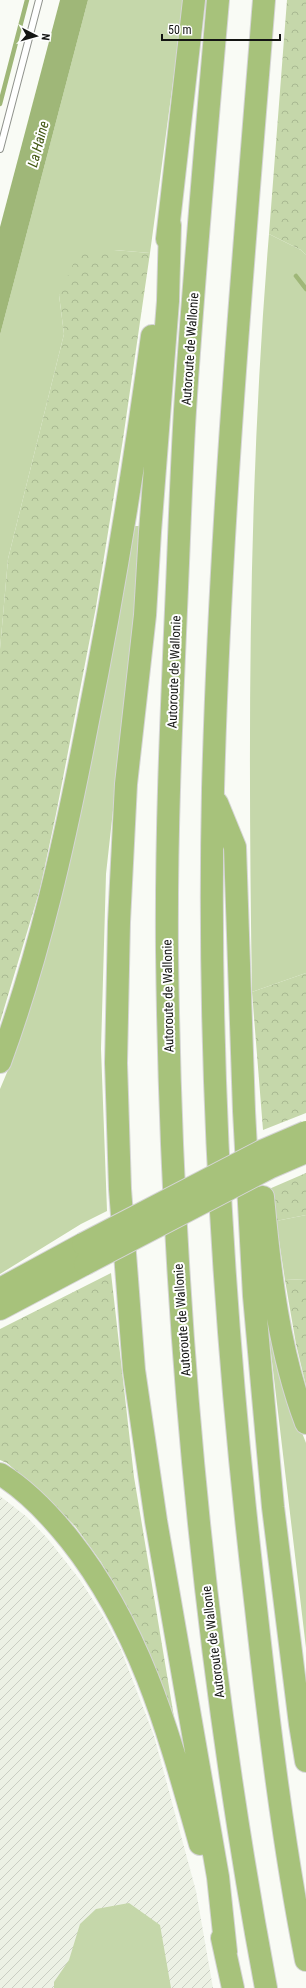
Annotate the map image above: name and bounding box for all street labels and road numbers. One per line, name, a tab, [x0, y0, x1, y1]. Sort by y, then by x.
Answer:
street label: Autoroute de Wallonie	[179, 292, 201, 406]
street label: Autoroute de Wallonie	[165, 615, 183, 729]
street label: Autoroute de Wallonie	[160, 939, 176, 1053]
street label: Autoroute de Wallonie	[171, 1263, 193, 1377]
street label: Autoroute de Wallonie	[199, 1585, 227, 1699]

